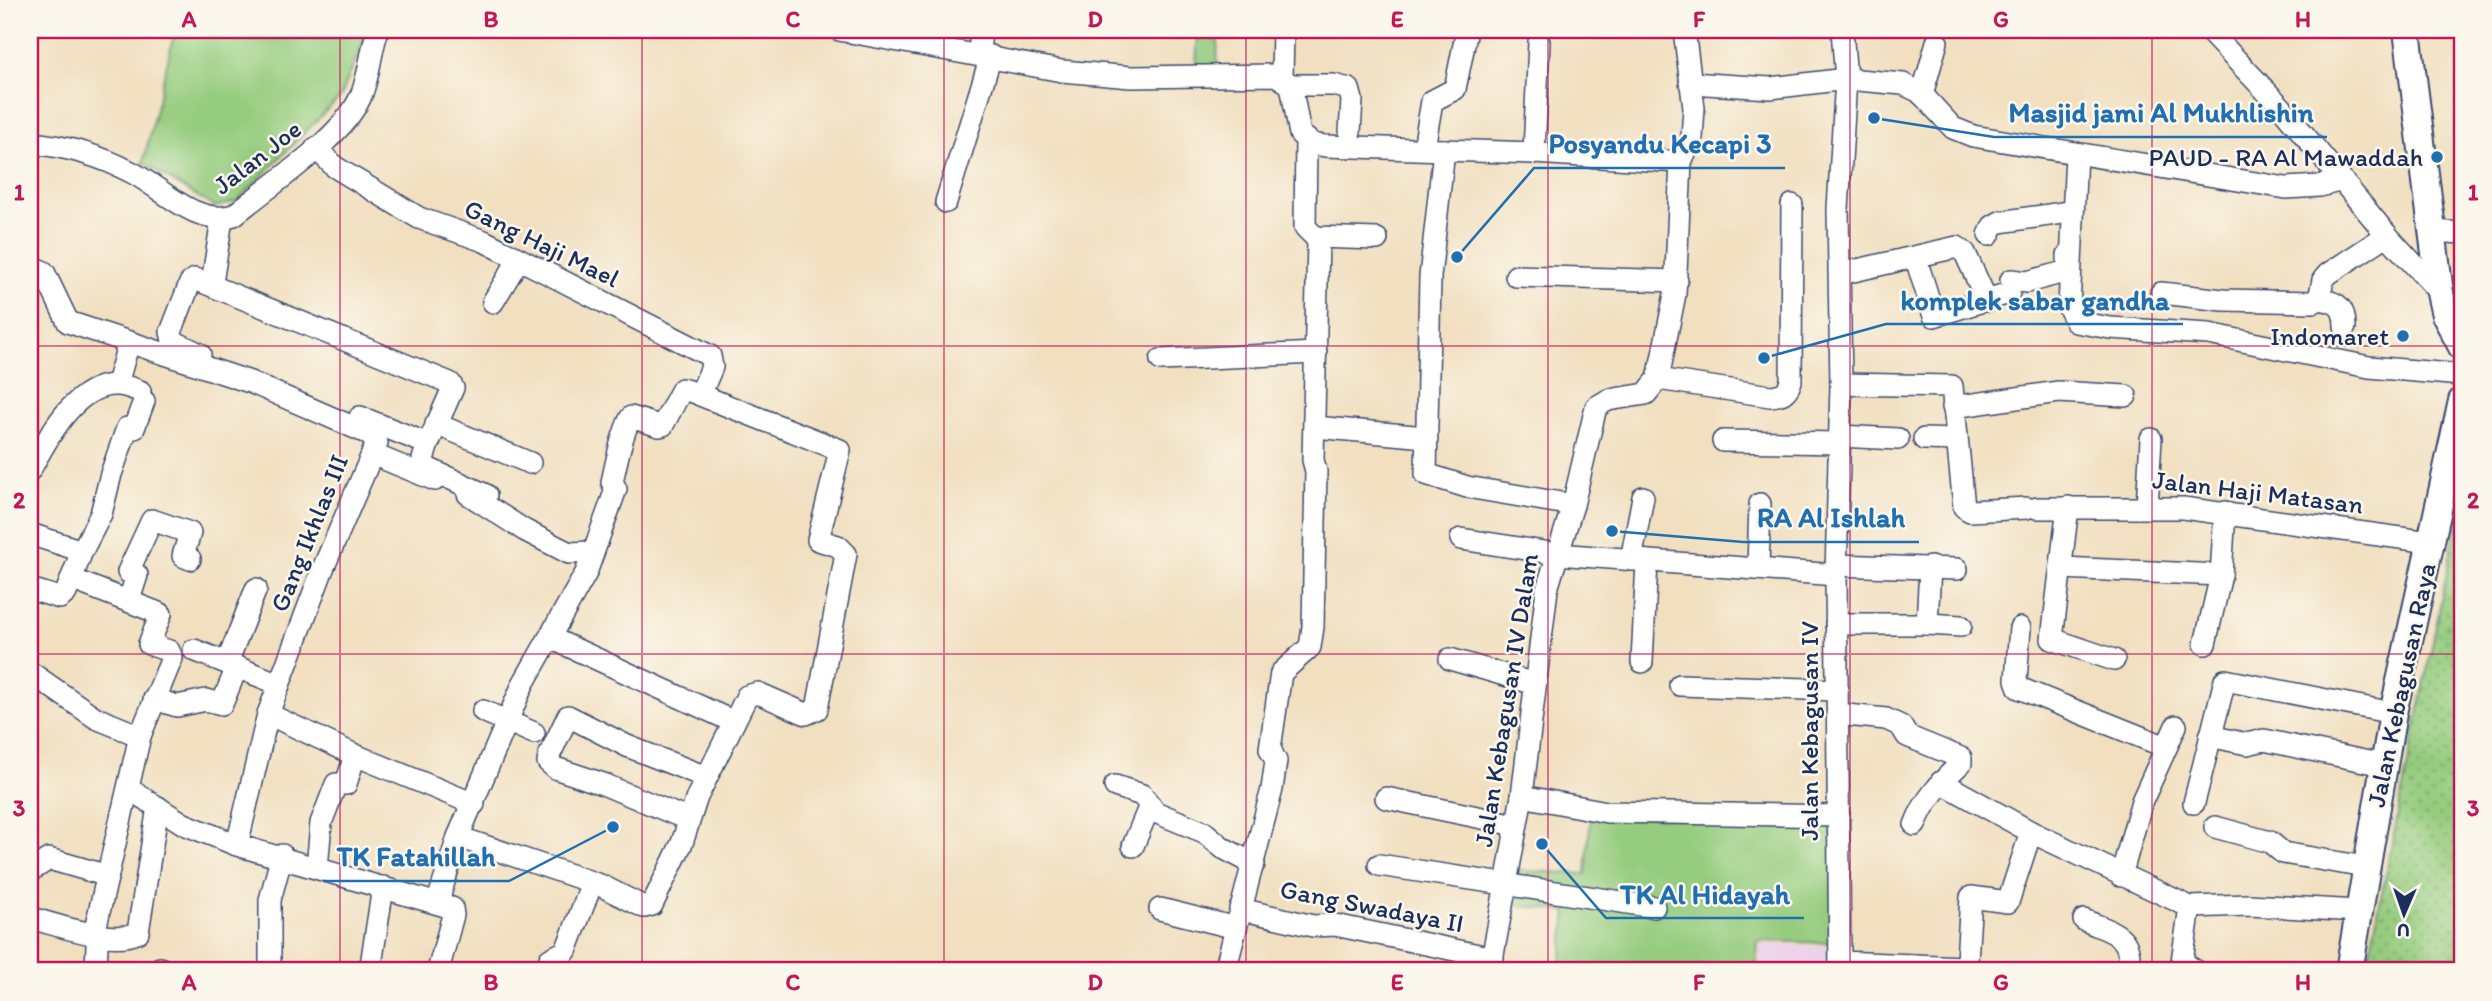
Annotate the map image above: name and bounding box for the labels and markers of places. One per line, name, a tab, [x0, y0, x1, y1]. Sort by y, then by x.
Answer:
callout: Masjid jami Al Mukhlishin	[1994, 88, 2327, 137]
callout: Posyandu Kecapi 3	[1534, 119, 1785, 168]
place label: PAUD - RA Al Mawaddah	[2148, 141, 2423, 173]
marker: PAUD - RA Al Mawaddah	[2429, 149, 2445, 165]
callout: komplek sabar gandha	[1886, 275, 2183, 324]
place label: Indomaret	[2270, 320, 2389, 352]
marker: Indomaret	[2395, 328, 2411, 344]
callout: RA Al Ishlah	[1743, 493, 1919, 542]
callout: TK Fatahillah	[323, 832, 509, 881]
callout: TK Al Hidayah	[1606, 869, 1804, 918]

